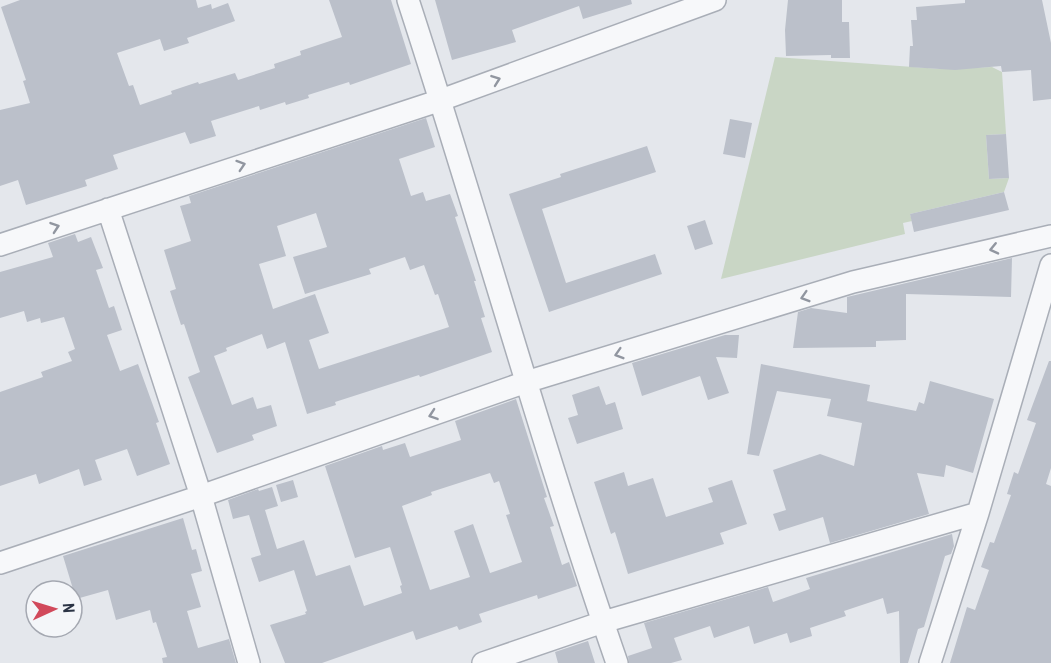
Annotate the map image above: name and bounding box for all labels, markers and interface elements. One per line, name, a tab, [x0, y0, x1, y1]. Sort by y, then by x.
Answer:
one-way arrow	[490, 74, 500, 87]
one-way arrow	[235, 160, 246, 173]
one-way arrow	[49, 221, 60, 234]
one-way arrow	[989, 242, 999, 255]
one-way arrow	[800, 290, 811, 302]
one-way arrow	[614, 347, 625, 359]
one-way arrow	[428, 407, 439, 420]
north arrow	[24, 579, 84, 639]
text: N	[59, 602, 78, 614]

